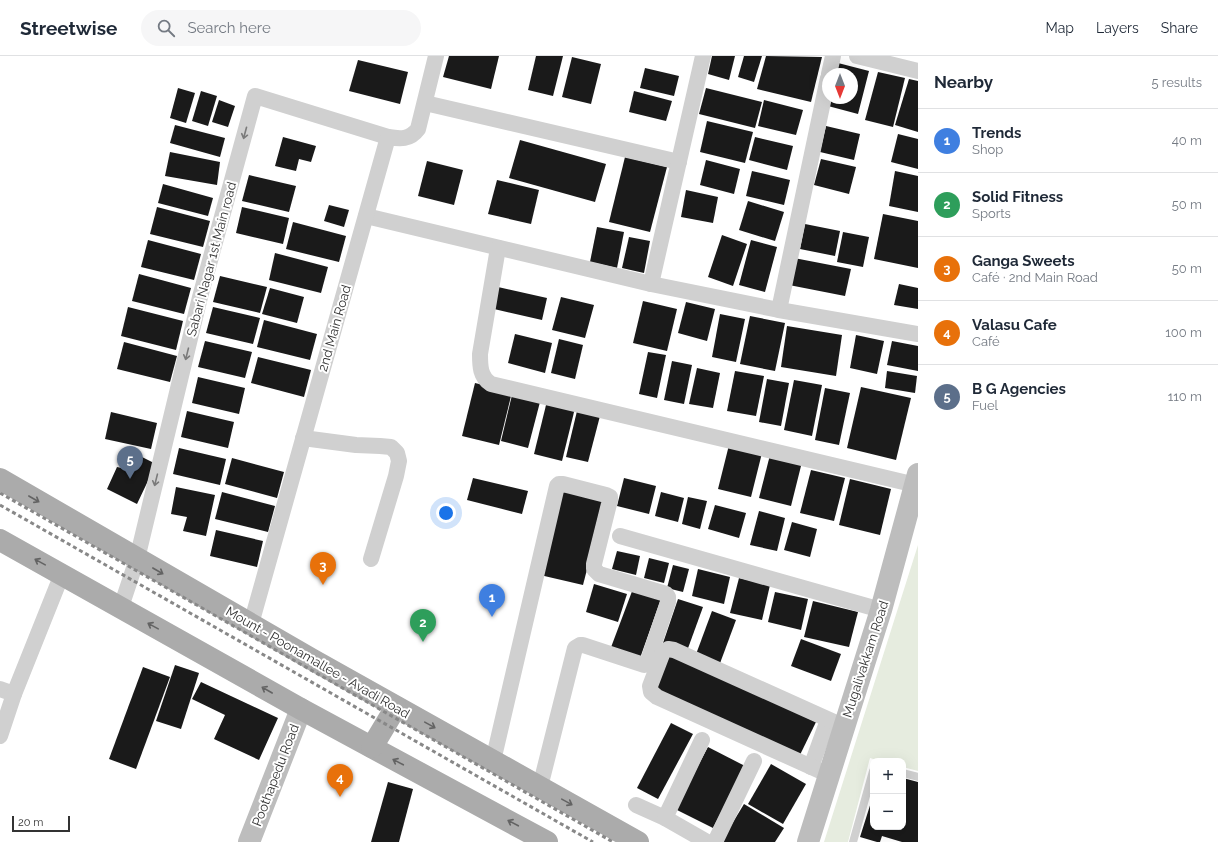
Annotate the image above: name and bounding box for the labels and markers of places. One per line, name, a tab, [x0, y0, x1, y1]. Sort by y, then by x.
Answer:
pin: 5	[117, 446, 143, 479]
pin: 3	[310, 552, 336, 585]
pin: 1	[479, 584, 505, 617]
pin: 2	[410, 609, 436, 642]
pin: 4	[327, 764, 353, 797]

